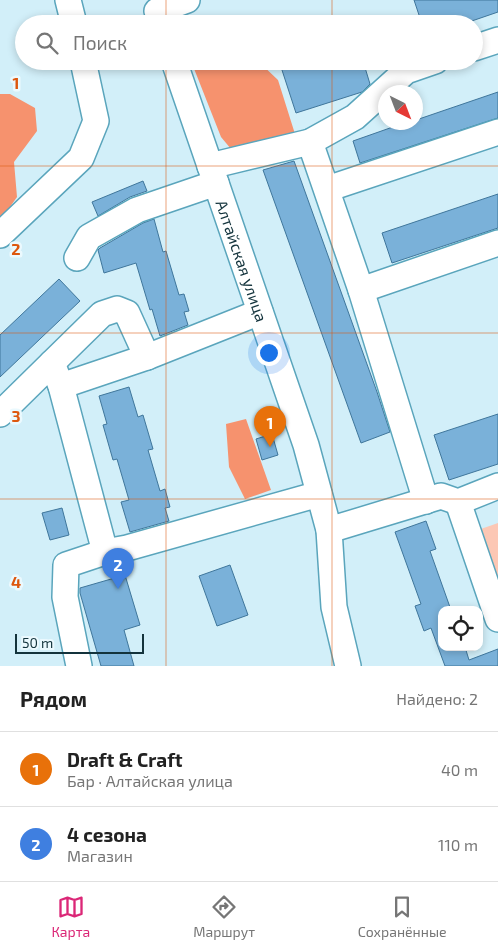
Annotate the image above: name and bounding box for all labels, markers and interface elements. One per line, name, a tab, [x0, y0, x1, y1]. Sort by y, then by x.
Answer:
search box	[15, 15, 483, 70]
icon: search	[33, 29, 61, 57]
text: Поиск	[73, 31, 127, 54]
text: 1	[13, 73, 19, 92]
north arrow	[378, 85, 423, 130]
street label: Алтайская улица	[213, 197, 272, 324]
text: 2	[11, 239, 21, 258]
your location	[256, 340, 282, 366]
text: 3	[11, 406, 21, 425]
pin: 1	[254, 406, 286, 447]
pin: 2	[102, 548, 134, 589]
text: 4	[11, 572, 21, 591]
map controls	[438, 606, 483, 651]
button: locate	[438, 606, 483, 651]
scale bar	[15, 631, 144, 654]
text: 50 m	[22, 634, 53, 651]
text: Рядом	[20, 686, 87, 711]
text: Найдено: 2	[396, 689, 478, 708]
text: Draft & Craft	[67, 748, 183, 771]
text: 1	[33, 760, 39, 779]
text: 40 m	[441, 760, 478, 779]
text: Бар · Алтайская улица	[67, 771, 233, 790]
text: 4 сезона	[67, 823, 147, 846]
text: 2	[31, 835, 41, 854]
text: 110 m	[438, 835, 478, 854]
text: Магазин	[67, 846, 133, 865]
tab: Карта	[51, 893, 90, 940]
tab: Маршрут	[193, 893, 255, 940]
tab: Сохранённые	[358, 893, 447, 940]

